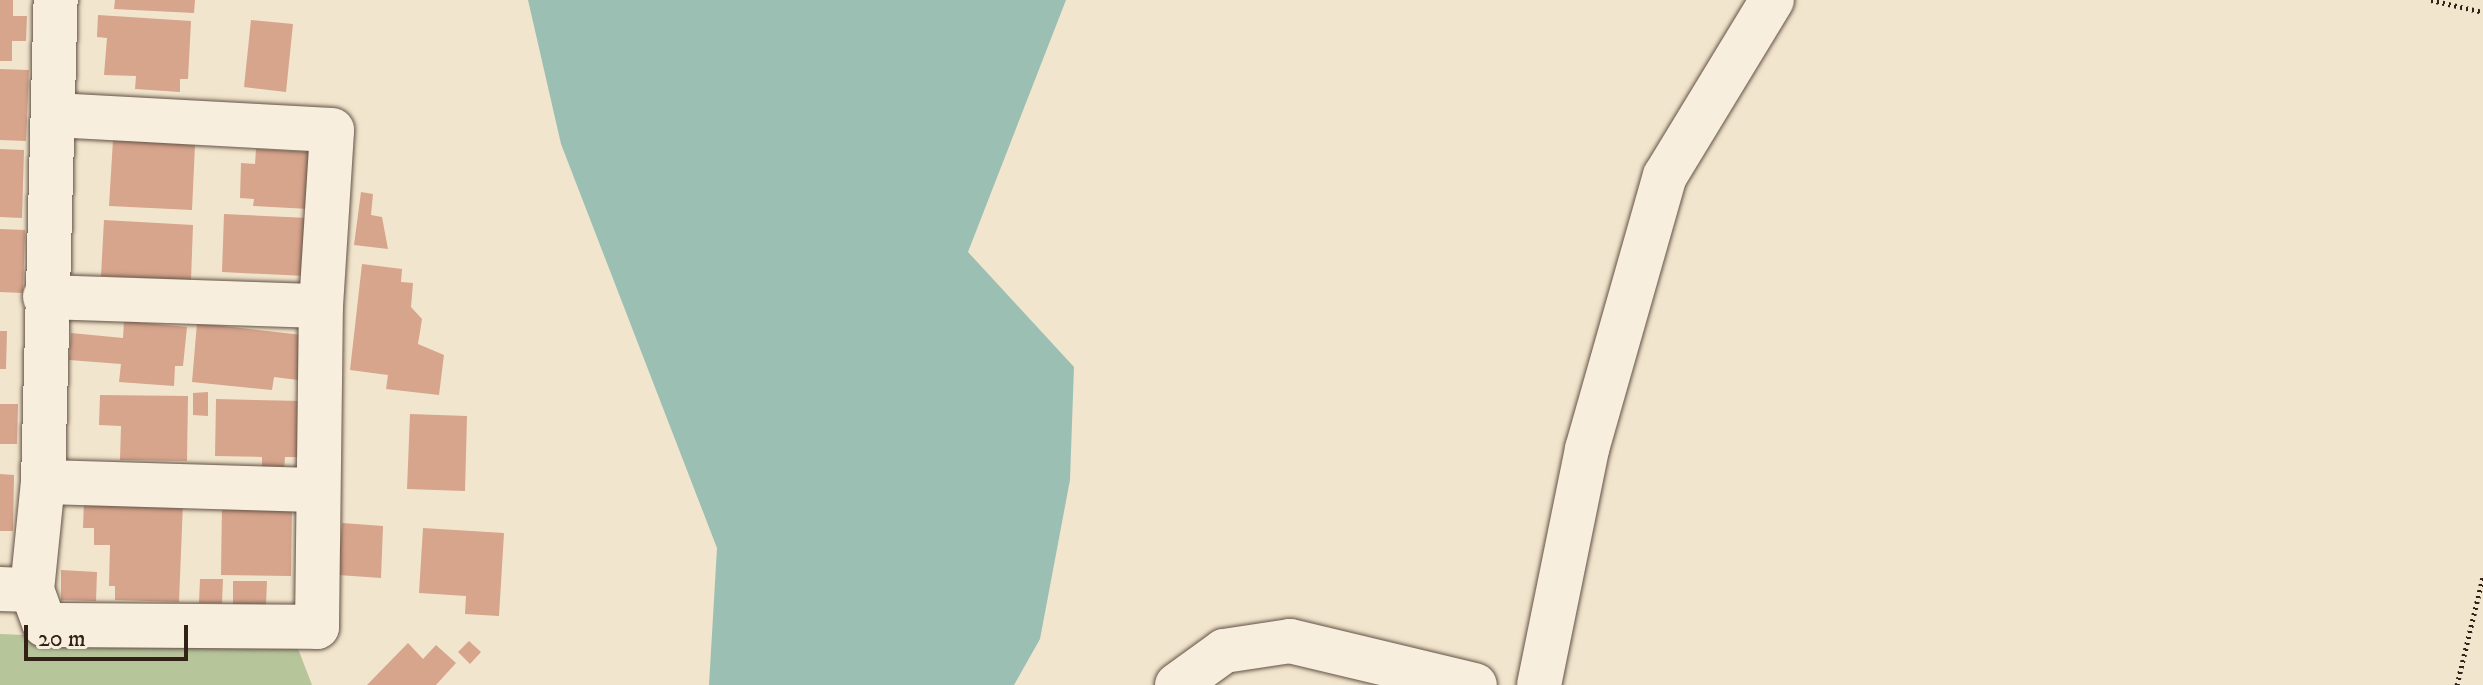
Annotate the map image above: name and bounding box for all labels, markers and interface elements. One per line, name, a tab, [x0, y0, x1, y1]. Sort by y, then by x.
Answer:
scale bar	[28, 609, 192, 659]
text: 20 m	[38, 624, 86, 654]

